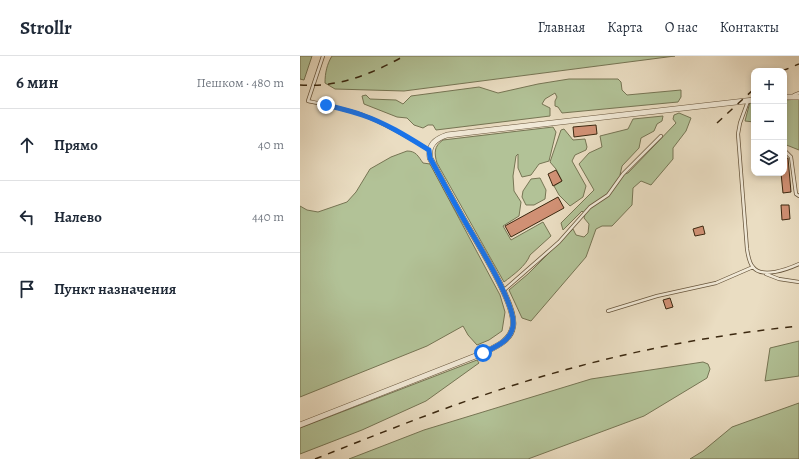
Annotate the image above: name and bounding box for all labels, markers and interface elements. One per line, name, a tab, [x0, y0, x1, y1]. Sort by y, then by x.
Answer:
text: Strollr	[20, 15, 72, 41]
text: Главная	[538, 18, 585, 37]
text: Карта	[607, 18, 643, 37]
text: О нас	[665, 18, 698, 37]
text: Контакты	[720, 18, 779, 37]
map controls	[751, 68, 787, 176]
button: +	[751, 68, 787, 104]
text: 6 мин	[16, 71, 58, 94]
text: Пешком · 480 m	[196, 74, 284, 91]
route end	[317, 96, 335, 114]
button: −	[751, 104, 787, 140]
icon: ahead	[16, 134, 38, 156]
text: Прямо	[54, 135, 98, 155]
text: 40 m	[258, 136, 284, 153]
button: layers	[751, 140, 787, 176]
icon: left	[16, 206, 38, 228]
text: Налево	[54, 207, 102, 227]
text: 440 m	[252, 208, 284, 225]
icon: arrive	[16, 278, 38, 300]
text: Пункт назначения	[54, 279, 176, 299]
route start	[474, 344, 492, 362]

